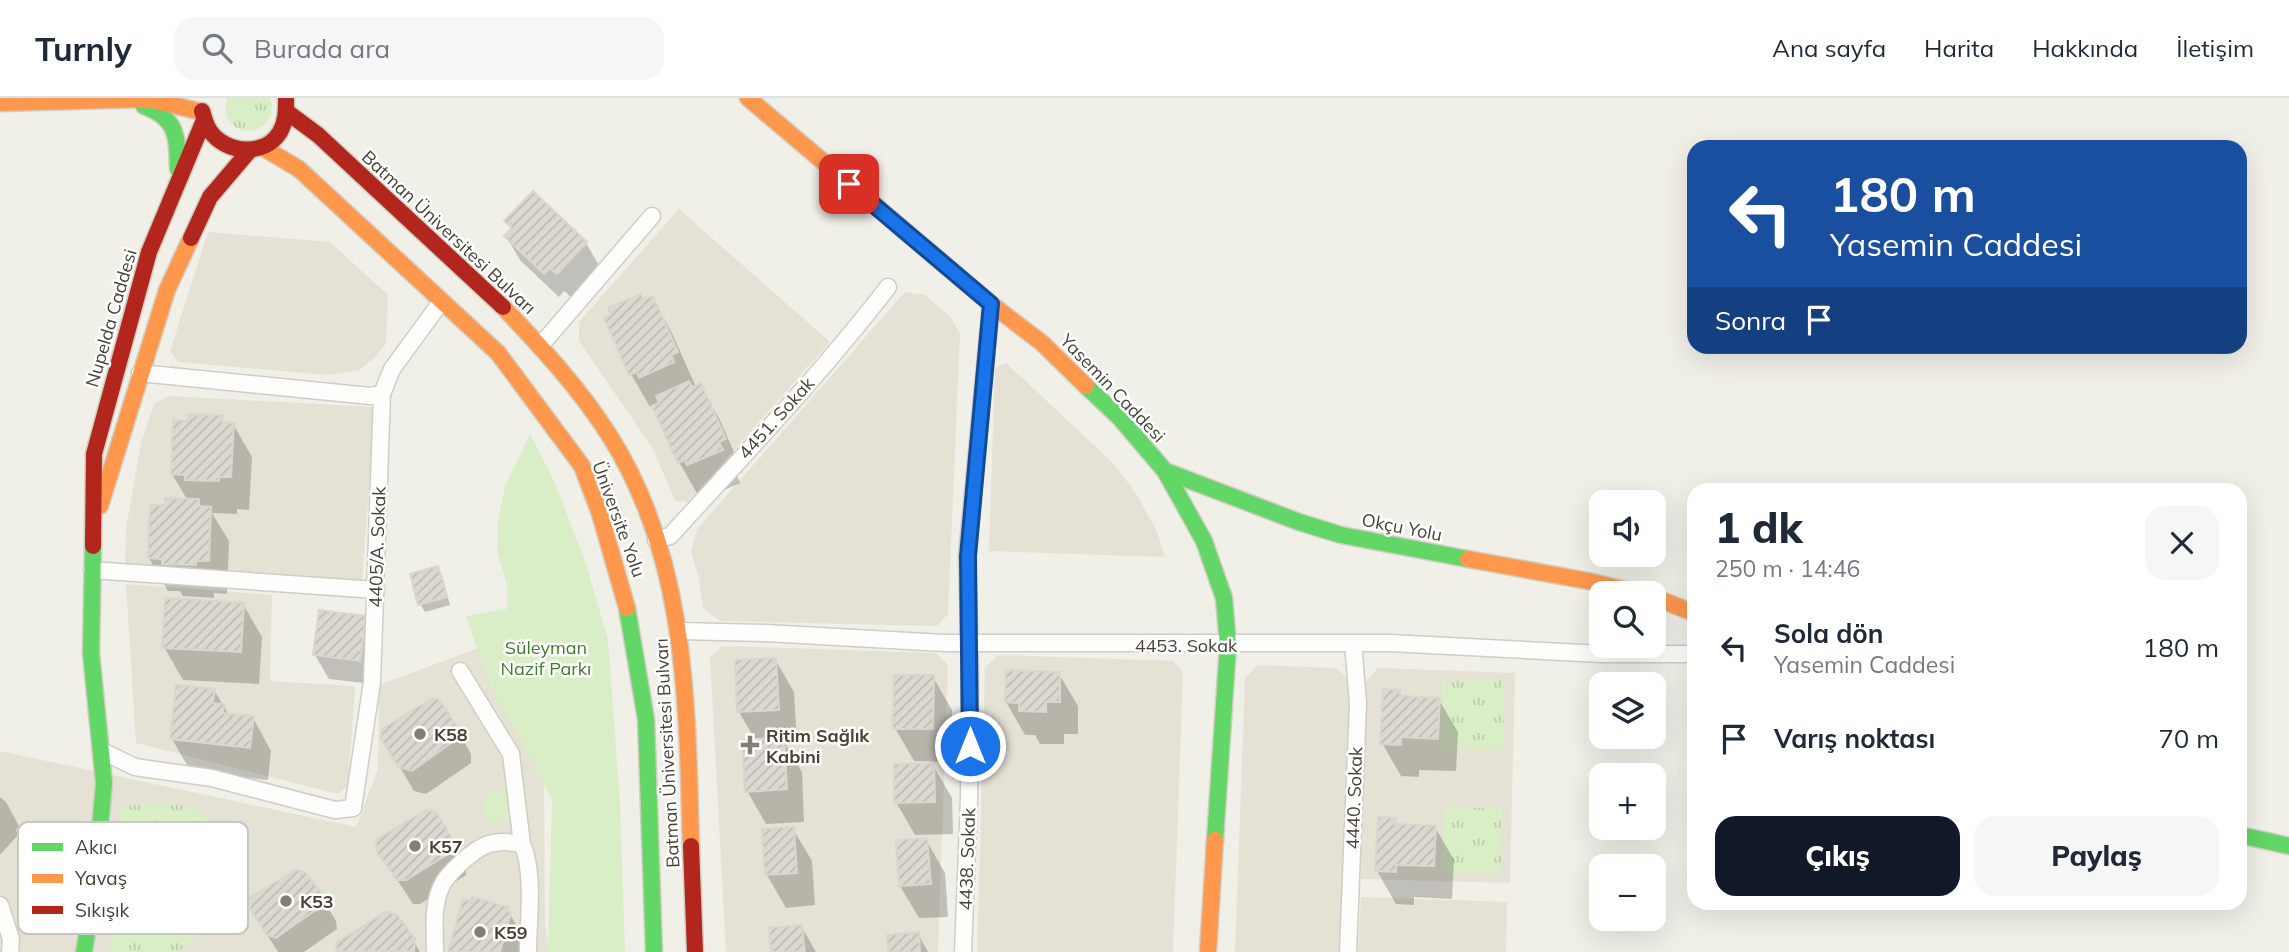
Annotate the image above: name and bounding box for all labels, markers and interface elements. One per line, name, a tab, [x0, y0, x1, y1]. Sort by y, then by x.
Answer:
search box	[174, 17, 664, 80]
text: Turnly	[35, 28, 132, 69]
icon: search	[198, 29, 236, 67]
text: Burada ara	[254, 32, 390, 65]
text: Ana sayfa	[1772, 33, 1886, 63]
text: Harita	[1924, 33, 1994, 63]
text: Hakkında	[2032, 33, 2138, 63]
text: İletişim	[2176, 33, 2254, 63]
street label: Batman Üniversitesi Bulvarı	[357, 145, 541, 319]
pin	[819, 154, 879, 214]
text: 180 m	[1830, 163, 1976, 224]
icon: arrive	[830, 165, 868, 203]
icon: left	[1715, 168, 1806, 259]
text: Yasemin Caddesi	[1830, 224, 2082, 264]
street label: Nupelda Caddesi	[80, 246, 142, 390]
icon: arrive	[1800, 301, 1838, 339]
text: Sonra	[1715, 304, 1786, 337]
street label: Yasemin Caddesi	[1055, 328, 1171, 447]
street label: 4451. Sokak	[733, 372, 819, 464]
street label: Üniversite Yolu	[587, 458, 651, 580]
street label: 4405/A. Sokak	[363, 485, 391, 608]
map controls	[1589, 490, 1666, 931]
button: sound	[1589, 490, 1666, 567]
text: 1 dk	[1715, 501, 1803, 554]
button: close	[2145, 506, 2219, 580]
street label: Okçu Yolu	[1360, 508, 1444, 546]
text: 250 m · 14:46	[1715, 554, 1860, 583]
button: search	[1589, 581, 1666, 658]
text: Sola dön	[1774, 617, 1883, 650]
icon: left	[1715, 629, 1753, 667]
text: 180 m	[2143, 631, 2219, 664]
street label: 4453. Sokak	[1135, 634, 1238, 657]
park label: Süleyman Nazif Parkı	[501, 636, 591, 680]
street label: Batman Üniversitesi Bulvarı	[650, 638, 684, 868]
text: Yasemin Caddesi	[1774, 650, 1955, 679]
button: layers	[1589, 672, 1666, 749]
position arrow	[933, 709, 1007, 783]
icon: arrive	[1715, 720, 1753, 758]
text: Varış noktası	[1774, 722, 1935, 755]
text: 70 m	[2158, 722, 2219, 755]
place label: K58	[434, 723, 468, 746]
place label: Ritim Sağlık Kabini	[766, 724, 870, 768]
marker: K58	[412, 726, 428, 742]
marker: Ritim Sağlık Kabini	[740, 735, 760, 755]
street label: 4440. Sokak	[1341, 746, 1367, 850]
button: +	[1589, 763, 1666, 840]
street label: 4438. Sokak	[954, 807, 980, 911]
button: Çıkış	[1715, 816, 1960, 896]
button: Paylaş	[1974, 816, 2219, 896]
legend	[18, 822, 248, 934]
text: Akıcı	[75, 835, 117, 859]
place label: K57	[429, 835, 463, 858]
marker: K57	[407, 838, 423, 854]
button: −	[1589, 854, 1666, 931]
text: Yavaş	[74, 866, 127, 890]
place label: K53	[300, 890, 334, 913]
marker: K53	[278, 893, 294, 909]
text: Sıkışık	[75, 898, 130, 922]
place label: K59	[494, 921, 528, 944]
marker: K59	[472, 924, 488, 940]

